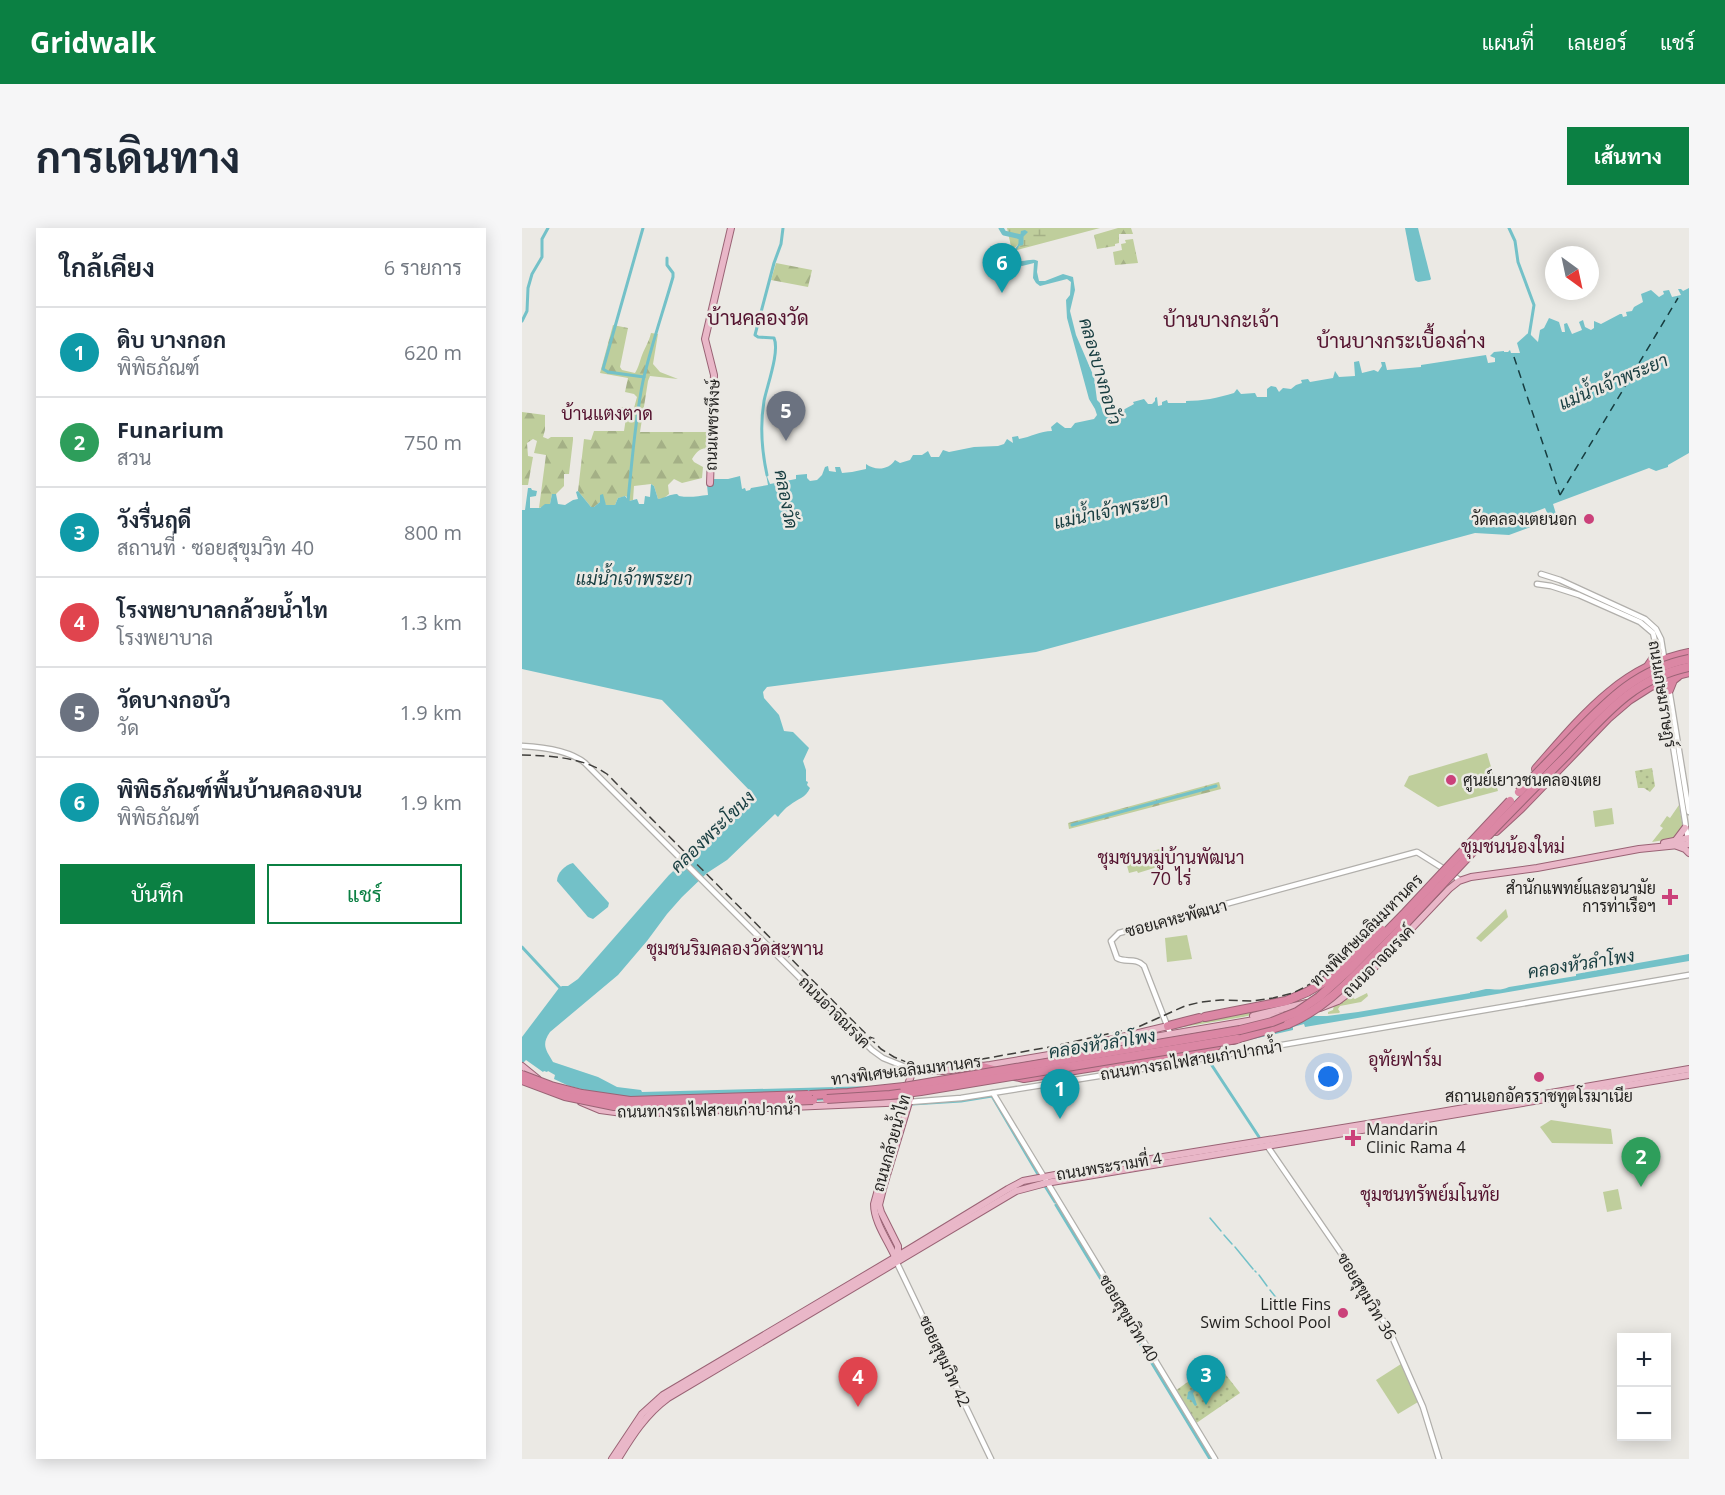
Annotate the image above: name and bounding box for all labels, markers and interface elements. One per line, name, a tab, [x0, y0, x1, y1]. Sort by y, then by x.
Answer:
text: Gridwalk	[30, 23, 156, 61]
text: แผนที่	[1482, 28, 1534, 56]
text: เลเยอร์	[1567, 28, 1627, 56]
text: แชร์	[1660, 28, 1695, 56]
button: เส้นทาง	[1567, 127, 1689, 185]
text: การเดินทาง	[36, 128, 240, 185]
pin: 6	[982, 244, 1022, 293]
north arrow	[1545, 246, 1599, 300]
text: ใกล้เคียง	[60, 249, 155, 285]
text: 6 รายการ	[384, 254, 462, 281]
district label: บ้านคลองวัด	[707, 304, 809, 331]
district label: บ้านบางกะเจ้า	[1163, 306, 1279, 333]
water label: คลองบางกอบัว	[1074, 315, 1128, 427]
district label: บ้านบางกระเบื้องล่าง	[1316, 323, 1486, 354]
text: ดิบ บางกอก	[117, 324, 226, 354]
text: 1	[74, 339, 85, 366]
text: 620 m	[404, 339, 462, 366]
water label: แม่น้ำเจ้าพระยา	[1554, 344, 1671, 415]
text: พิพิธภัณฑ์	[117, 354, 200, 381]
street label: ถนนเพชรหึงษ์	[698, 379, 725, 471]
pin: 5	[766, 392, 806, 441]
district label: บ้านแตงตาด	[561, 401, 653, 425]
text: Funarium	[117, 414, 224, 444]
text: 2	[74, 429, 85, 456]
text: 750 m	[404, 429, 462, 456]
text: สวน	[117, 444, 152, 471]
water label: คลองวัด	[770, 467, 804, 531]
water label: แม่น้ำเจ้าพระยา	[1051, 483, 1171, 534]
text: วังรื่นฤดี	[117, 504, 191, 534]
place label: วัดคลองเตยนอก	[1471, 508, 1577, 530]
marker: วัดคลองเตยนอก	[1582, 512, 1596, 526]
text: 3	[74, 519, 85, 546]
text: 800 m	[404, 519, 462, 546]
text: สถานที่ · ซอยสุขุมวิท 40	[117, 534, 314, 561]
water label: แม่น้ำเจ้าพระยา	[576, 563, 692, 590]
text: โรงพยาบาลกล้วยน้ำไท	[117, 594, 328, 624]
text: 4	[74, 609, 85, 636]
text: 1.3 km	[400, 609, 462, 636]
text: โรงพยาบาล	[117, 624, 213, 651]
street label: ถนนเกษมราษฎร์	[1644, 639, 1683, 749]
text: วัดบางกอบัว	[117, 684, 231, 714]
text: 5	[74, 699, 85, 726]
text: 1.9 km	[400, 699, 462, 726]
text: วัด	[117, 714, 139, 741]
place label: ศูนย์เยาวชนคลองเตย	[1463, 768, 1601, 792]
marker: ศูนย์เยาวชนคลองเตย	[1444, 773, 1458, 787]
text: พิพิธภัณฑ์พื้นบ้านคลองบน	[117, 774, 362, 804]
water label: คลองพระโขนง	[665, 785, 759, 877]
text: 6	[74, 789, 85, 816]
text: 1.9 km	[400, 789, 462, 816]
text: พิพิธภัณฑ์	[117, 804, 200, 831]
district label: ชุมชนน้องใหม่	[1461, 834, 1565, 859]
district label: ชุมชนหมู่บ้านพัฒนา 70 ไร่	[1098, 845, 1244, 890]
button: บันทึก	[60, 864, 255, 924]
button: แชร์	[267, 864, 462, 924]
street label: ทางพิเศษเฉลิมมหานคร	[1305, 869, 1427, 991]
place label: สำนักแพทย์และอนามัย การท่าเรือฯ	[1506, 876, 1656, 917]
marker: สำนักแพทย์และอนามัย การท่าเรือฯ	[1661, 888, 1679, 906]
street label: ซอยเคหะพัฒนา	[1123, 894, 1229, 942]
street label: ถนนอาจณรงค์	[1336, 919, 1419, 1002]
district label: ชุมชนริมคลองวัดสะพาน	[646, 936, 824, 961]
water label: คลองหัวลำโพง	[1526, 943, 1636, 983]
street label: ถนนอาจณรงค์	[794, 970, 877, 1053]
water label: คลองหัวลำโพง	[1047, 1023, 1157, 1063]
street label: ถนนทางรถไฟสายเก่าปากน้ำ	[1098, 1032, 1283, 1085]
district label: อุทัยฟาร์ม	[1368, 1047, 1442, 1072]
street label: ทางพิเศษเฉลิมมหานคร	[830, 1050, 983, 1090]
your location	[1314, 1062, 1343, 1091]
pin: 1	[1040, 1070, 1080, 1119]
marker: สถานเอกอัครราชทูตโรมาเนีย	[1532, 1070, 1546, 1084]
place label: สถานเอกอัครราชทูตโรมาเนีย	[1445, 1085, 1633, 1108]
street label: ถนนกล้วยน้ำไท	[864, 1091, 915, 1194]
street label: ถนนทางรถไฟสายเก่าปากน้ำ	[617, 1094, 801, 1123]
place label: Mandarin Clinic Rama 4	[1366, 1118, 1466, 1158]
marker: Mandarin Clinic Rama 4	[1344, 1129, 1362, 1147]
pin: 2	[1622, 1138, 1660, 1187]
street label: ถนนพระรามที่ 4	[1054, 1144, 1163, 1185]
district label: ชุมชนทรัพย์มโนทัย	[1360, 1182, 1500, 1207]
street label: ซอยสุขุมวิท 36	[1331, 1248, 1402, 1344]
street label: ซอยสุขุมวิท 40	[1093, 1270, 1164, 1366]
place label: Little Fins Swim School Pool	[1200, 1293, 1331, 1333]
marker: Little Fins Swim School Pool	[1336, 1306, 1350, 1320]
street label: ซอยสุขุมวิท 42	[913, 1312, 976, 1411]
map controls	[1617, 1333, 1671, 1441]
button: +	[1617, 1333, 1671, 1387]
pin: 3	[1186, 1356, 1226, 1405]
pin: 4	[838, 1358, 878, 1407]
button: −	[1617, 1387, 1671, 1441]

